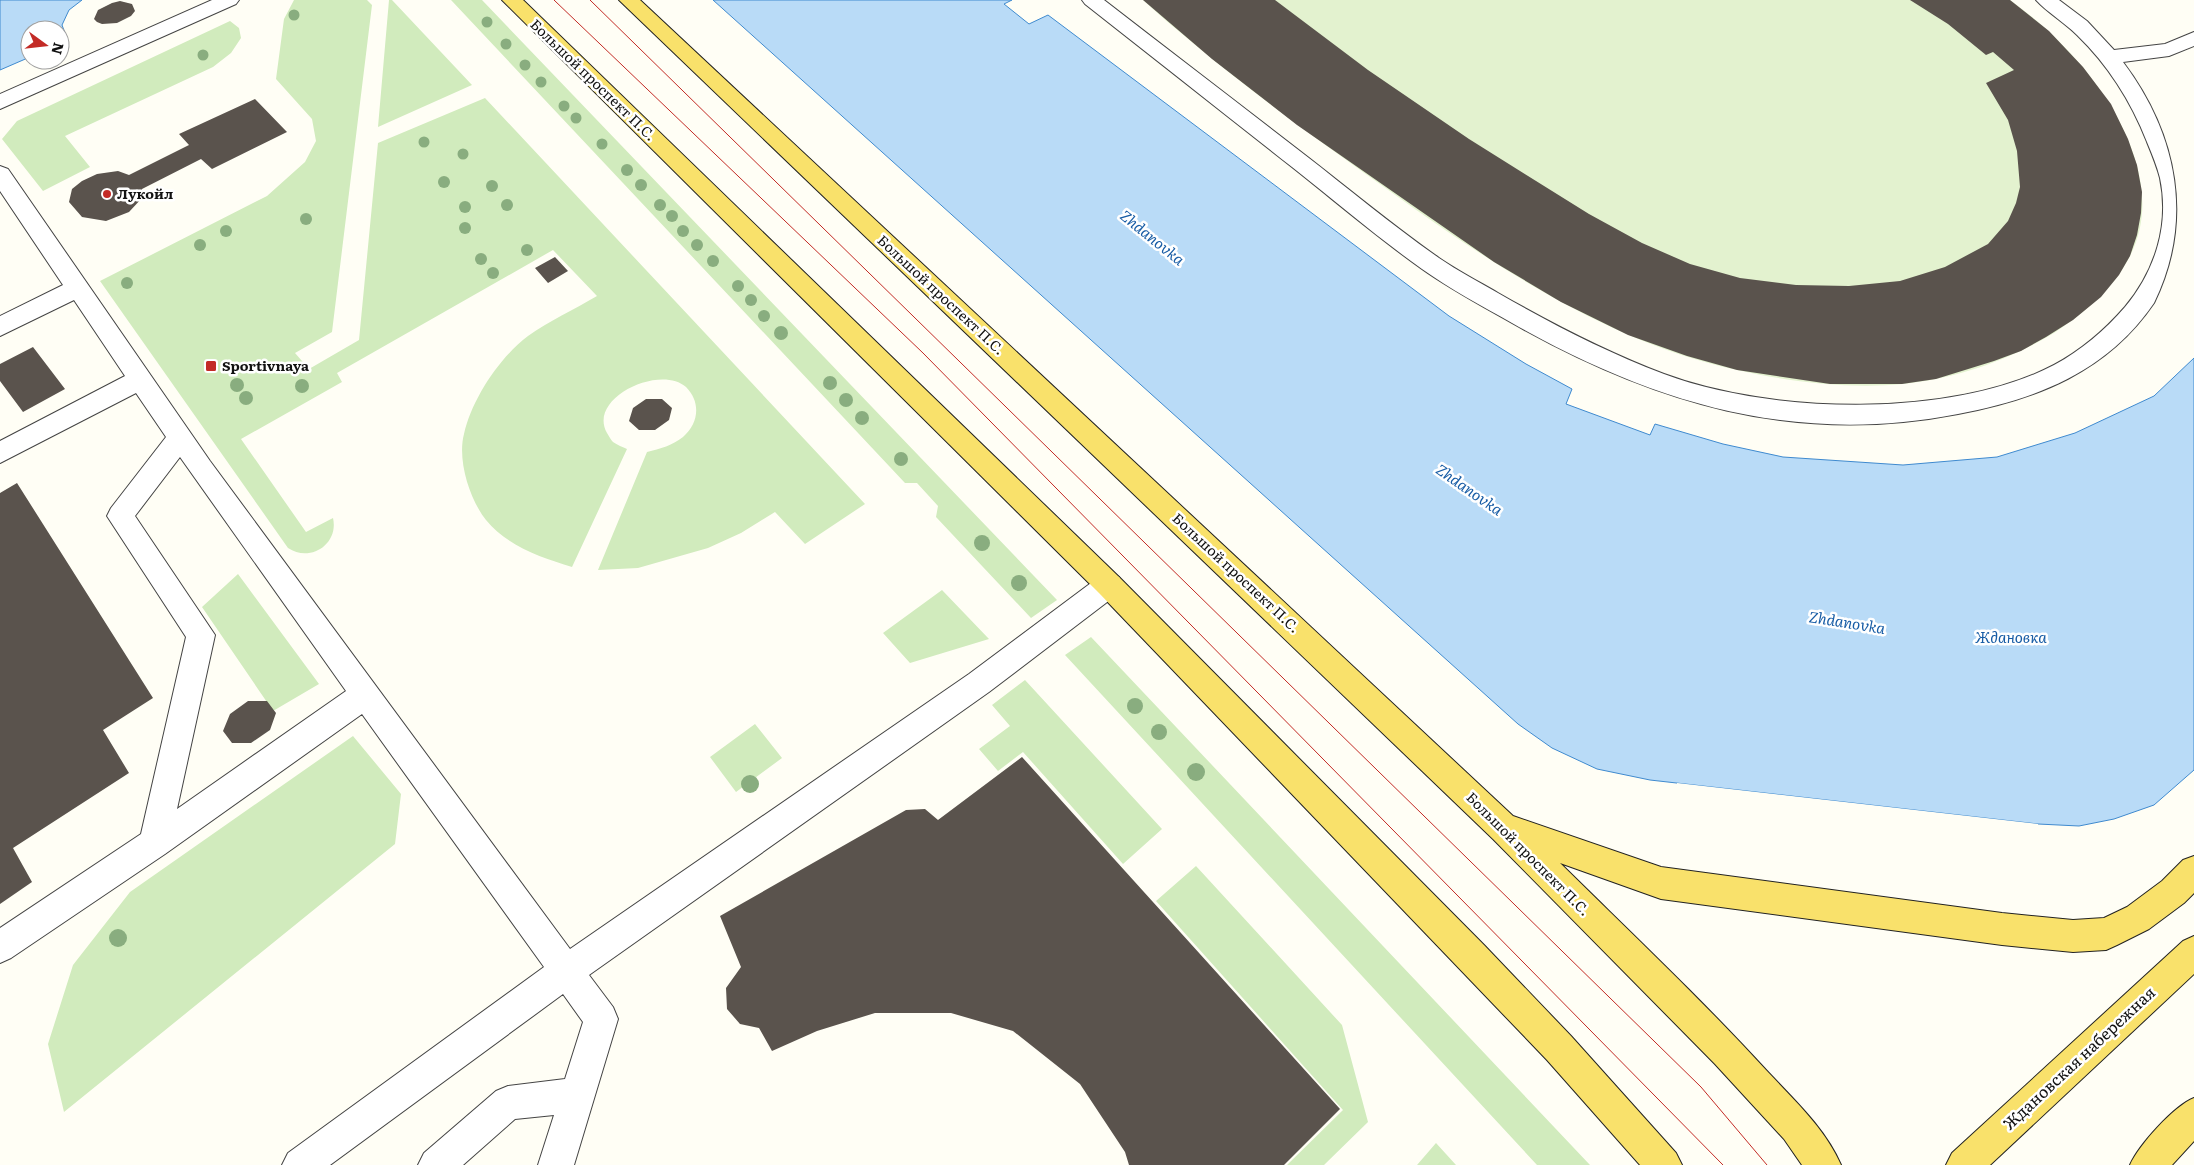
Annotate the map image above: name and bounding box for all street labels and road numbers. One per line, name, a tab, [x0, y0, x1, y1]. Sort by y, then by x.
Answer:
street label: Большой проспект П.С.	[526, 14, 661, 145]
street label: Большой проспект П.С.	[874, 230, 1010, 359]
street label: Большой проспект П.С.	[1169, 508, 1305, 637]
street label: Большой проспект П.С.	[1462, 787, 1595, 920]
street label: Ждановская набережная	[1997, 980, 2160, 1135]

